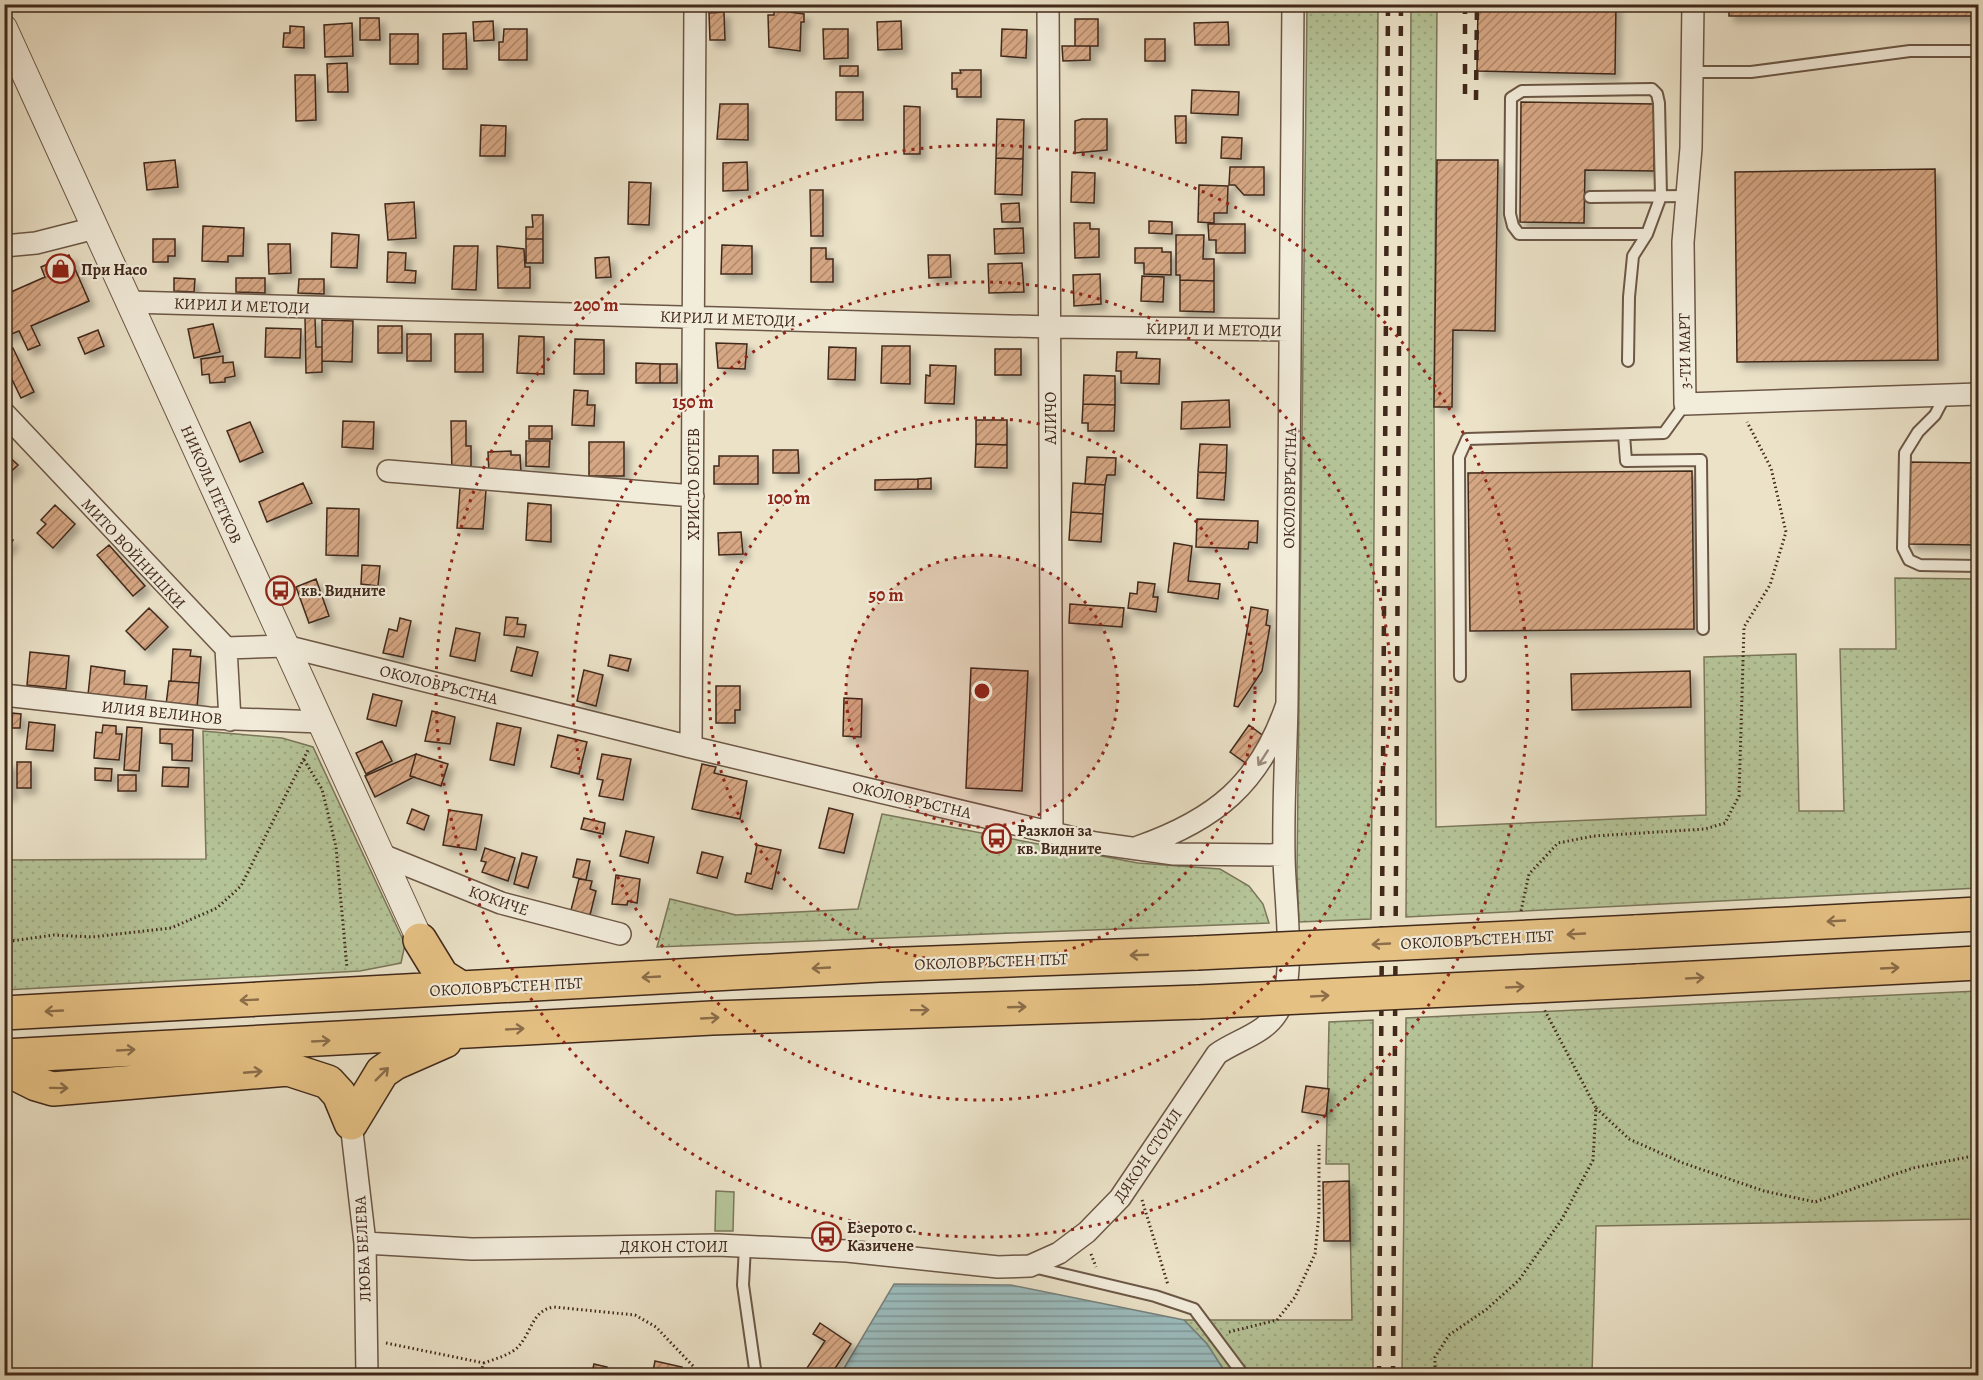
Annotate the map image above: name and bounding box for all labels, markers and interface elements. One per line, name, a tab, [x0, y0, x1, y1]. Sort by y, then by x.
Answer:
shop icon: При Насо	[44, 253, 76, 285]
place label: При Насо	[81, 259, 147, 281]
street label: КИРИЛ И МЕТОДИ	[173, 293, 310, 319]
text: 200 m	[573, 293, 619, 317]
street label: КИРИЛ И МЕТОДИ	[659, 306, 796, 332]
street label: 3-ТИ МАРТ	[1673, 313, 1697, 389]
street label: КИРИЛ И МЕТОДИ	[1146, 318, 1282, 342]
text: 150 m	[672, 390, 714, 414]
street label: АЛИЧО	[1040, 392, 1062, 445]
street label: НИКОЛА ПЕТКОВ	[175, 422, 247, 547]
street label: ОКОЛОВРЪСТНА	[1278, 427, 1302, 549]
street label: ХРИСТО БОТЕВ	[683, 428, 705, 540]
text: 100 m	[768, 486, 810, 510]
street label: МИТО ВОЙНИШКИ	[76, 493, 190, 614]
bus stop icon: кв. Видните	[264, 574, 296, 606]
place label: кв. Видните	[301, 580, 386, 602]
text: 50 m	[869, 583, 903, 607]
street label: ОКОЛОВРЪСТНА	[377, 660, 501, 710]
centre of rings	[972, 681, 992, 701]
street label: ИЛИЯ ВЕЛИНОВ	[100, 696, 224, 730]
one-way arrow	[1257, 749, 1270, 766]
street label: ОКОЛОВРЪСТНА	[850, 776, 974, 824]
place label: Разклон за кв. Видните	[1017, 820, 1102, 860]
bus stop icon: Разклон за кв. Видните	[980, 823, 1012, 855]
street label: КОКИЧЕ	[466, 880, 532, 921]
one-way arrow	[1827, 916, 1847, 927]
street label: ОКОЛОВРЪСТЕН ПЪТ	[1400, 925, 1555, 955]
one-way arrow	[1567, 929, 1587, 940]
one-way arrow	[1372, 938, 1392, 949]
street label: ОКОЛОВРЪСТЕН ПЪТ	[914, 948, 1068, 976]
one-way arrow	[1129, 949, 1149, 961]
one-way arrow	[1879, 962, 1899, 973]
one-way arrow	[811, 963, 831, 974]
street label: ОКОЛОВРЪСТЕН ПЪТ	[429, 972, 584, 1002]
one-way arrow	[641, 972, 661, 983]
one-way arrow	[1685, 973, 1705, 984]
one-way arrow	[1505, 981, 1525, 992]
one-way arrow	[1310, 991, 1330, 1002]
one-way arrow	[239, 995, 259, 1006]
one-way arrow	[1006, 1001, 1026, 1013]
one-way arrow	[909, 1004, 929, 1015]
one-way arrow	[45, 1005, 65, 1016]
one-way arrow	[700, 1012, 720, 1023]
one-way arrow	[505, 1024, 525, 1035]
one-way arrow	[310, 1035, 330, 1046]
one-way arrow	[115, 1045, 135, 1056]
one-way arrow	[242, 1066, 262, 1077]
one-way arrow	[375, 1067, 390, 1082]
one-way arrow	[48, 1082, 68, 1093]
street label: ДЯКОН СТОИЛ	[1108, 1104, 1187, 1207]
street label: ЛЮБА БЕЛЕВА	[349, 1195, 377, 1303]
place label: Езерото с. Казичене	[847, 1217, 917, 1257]
bus stop icon: Езерото с. Казичене	[810, 1220, 842, 1252]
street label: ДЯКОН СТОИЛ	[620, 1236, 728, 1258]

